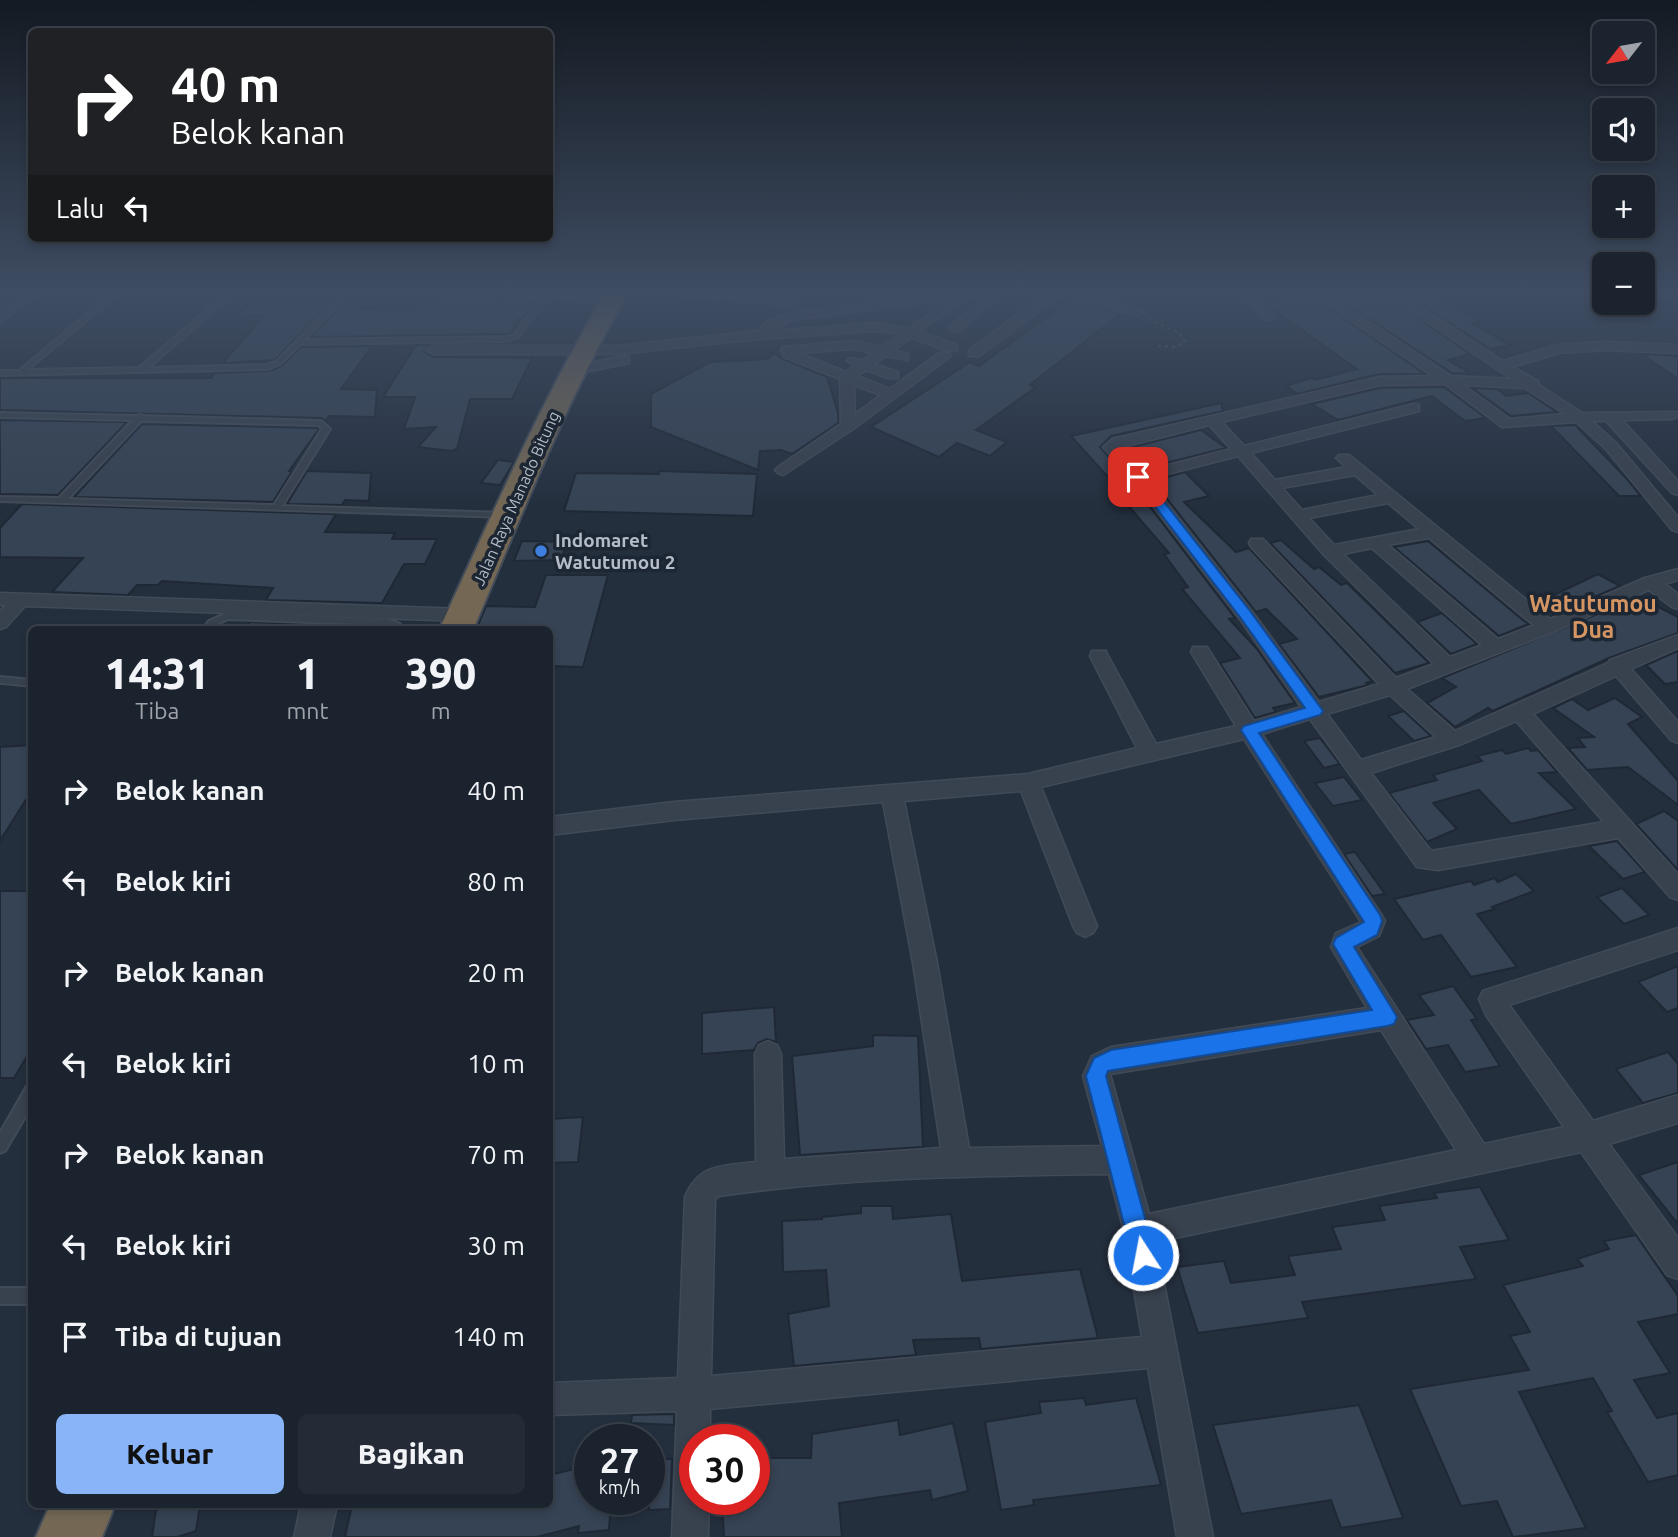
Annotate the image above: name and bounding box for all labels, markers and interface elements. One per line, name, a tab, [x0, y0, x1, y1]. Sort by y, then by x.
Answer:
north arrow	[1592, 21, 1656, 84]
map controls	[1592, 21, 1655, 315]
icon: right	[56, 56, 147, 147]
text: 40 m	[171, 56, 280, 111]
button: sound	[1592, 98, 1655, 161]
text: Belok kanan	[171, 114, 345, 150]
button: +	[1592, 175, 1655, 238]
icon: left	[118, 189, 156, 227]
text: Lalu	[56, 194, 104, 223]
button: −	[1592, 252, 1655, 315]
street label: Jalan Raya Manado Bitung	[469, 408, 563, 588]
pin	[1108, 447, 1168, 507]
icon: arrive	[1119, 458, 1157, 496]
place label: Indomaret Watutumou 2	[555, 529, 675, 573]
marker: Indomaret Watutumou 2	[533, 543, 549, 559]
district label: Watutumou Dua	[1529, 591, 1657, 642]
text: 14:31	[105, 650, 210, 697]
text: 1	[296, 650, 319, 697]
text: 390	[405, 650, 476, 697]
text: Tiba	[135, 698, 179, 723]
text: mnt	[286, 698, 329, 723]
text: m	[431, 698, 451, 723]
icon: right	[56, 772, 94, 810]
text: Belok kanan	[115, 776, 265, 805]
text: 40 m	[467, 776, 525, 805]
icon: left	[56, 863, 94, 901]
text: Belok kiri	[115, 867, 231, 896]
text: 80 m	[467, 867, 525, 896]
icon: right	[56, 954, 94, 992]
text: Belok kanan	[115, 958, 265, 987]
text: 20 m	[467, 958, 525, 987]
icon: left	[56, 1045, 94, 1083]
text: Belok kiri	[115, 1049, 231, 1078]
text: 10 m	[467, 1049, 525, 1078]
icon: right	[56, 1136, 94, 1174]
text: Belok kanan	[115, 1140, 265, 1169]
text: 70 m	[467, 1140, 525, 1169]
position arrow	[1106, 1218, 1180, 1292]
icon: left	[56, 1227, 94, 1265]
text: Belok kiri	[115, 1231, 231, 1260]
text: 30 m	[467, 1231, 525, 1260]
icon: arrive	[56, 1318, 94, 1356]
text: Tiba di tujuan	[115, 1322, 282, 1351]
text: 140 m	[453, 1322, 525, 1351]
button: Keluar	[56, 1414, 284, 1494]
button: Bagikan	[298, 1414, 525, 1494]
speed limit sign: 30	[679, 1424, 770, 1515]
text: 27	[600, 1440, 639, 1480]
text: km/h	[599, 1477, 640, 1497]

